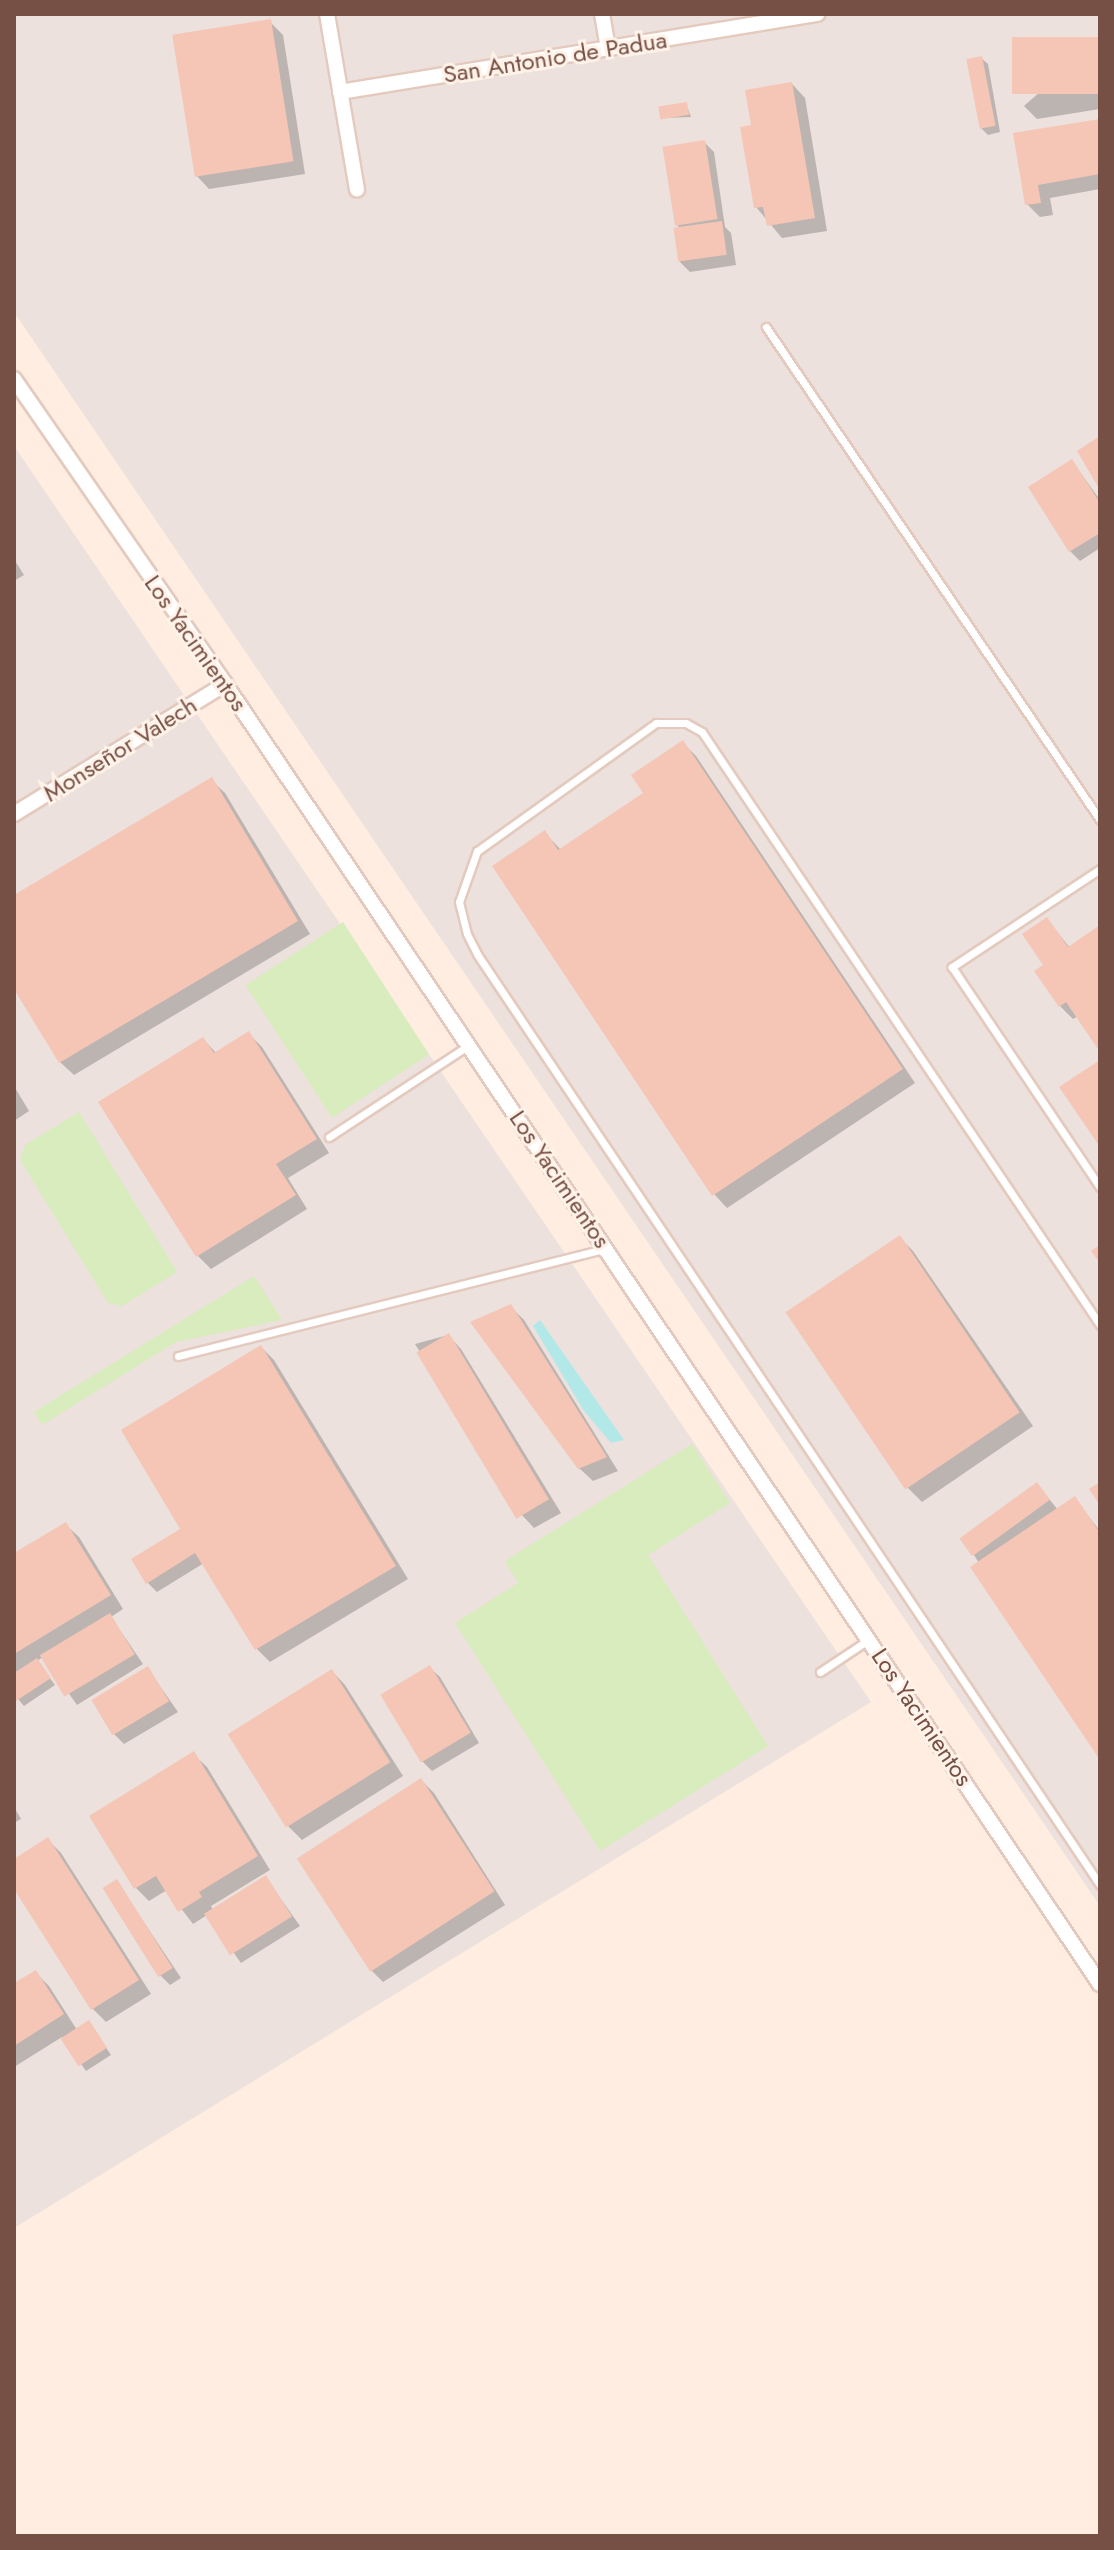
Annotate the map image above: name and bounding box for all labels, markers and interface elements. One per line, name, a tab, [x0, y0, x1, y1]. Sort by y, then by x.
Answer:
street label: San Antonio de Padua	[441, 25, 669, 89]
street label: Los Yacimientos	[138, 569, 254, 717]
street label: Monseñor Valech	[38, 690, 202, 808]
street label: Los Yacimientos	[503, 1105, 617, 1253]
street label: Los Yacimientos	[865, 1643, 979, 1791]

